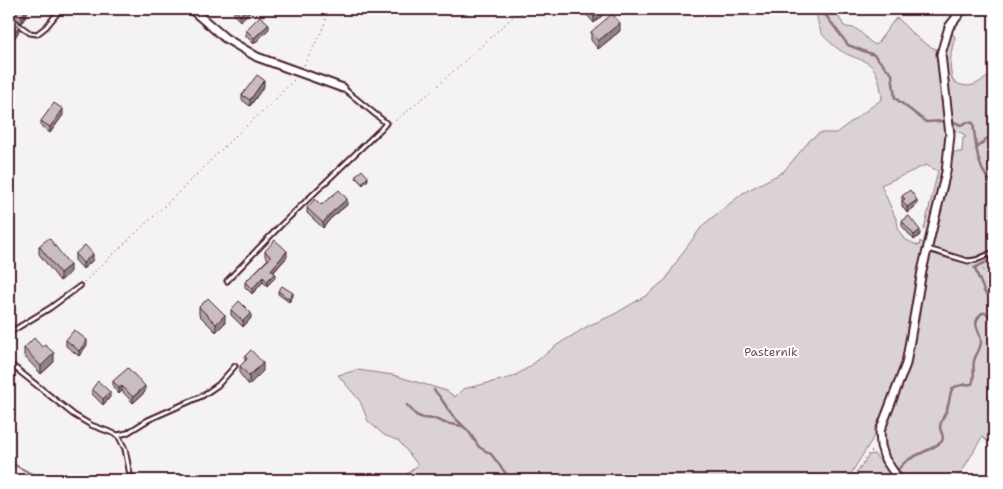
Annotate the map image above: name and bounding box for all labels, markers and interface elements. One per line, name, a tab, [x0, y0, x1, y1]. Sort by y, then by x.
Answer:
park label: Pasternik	[744, 344, 798, 360]

